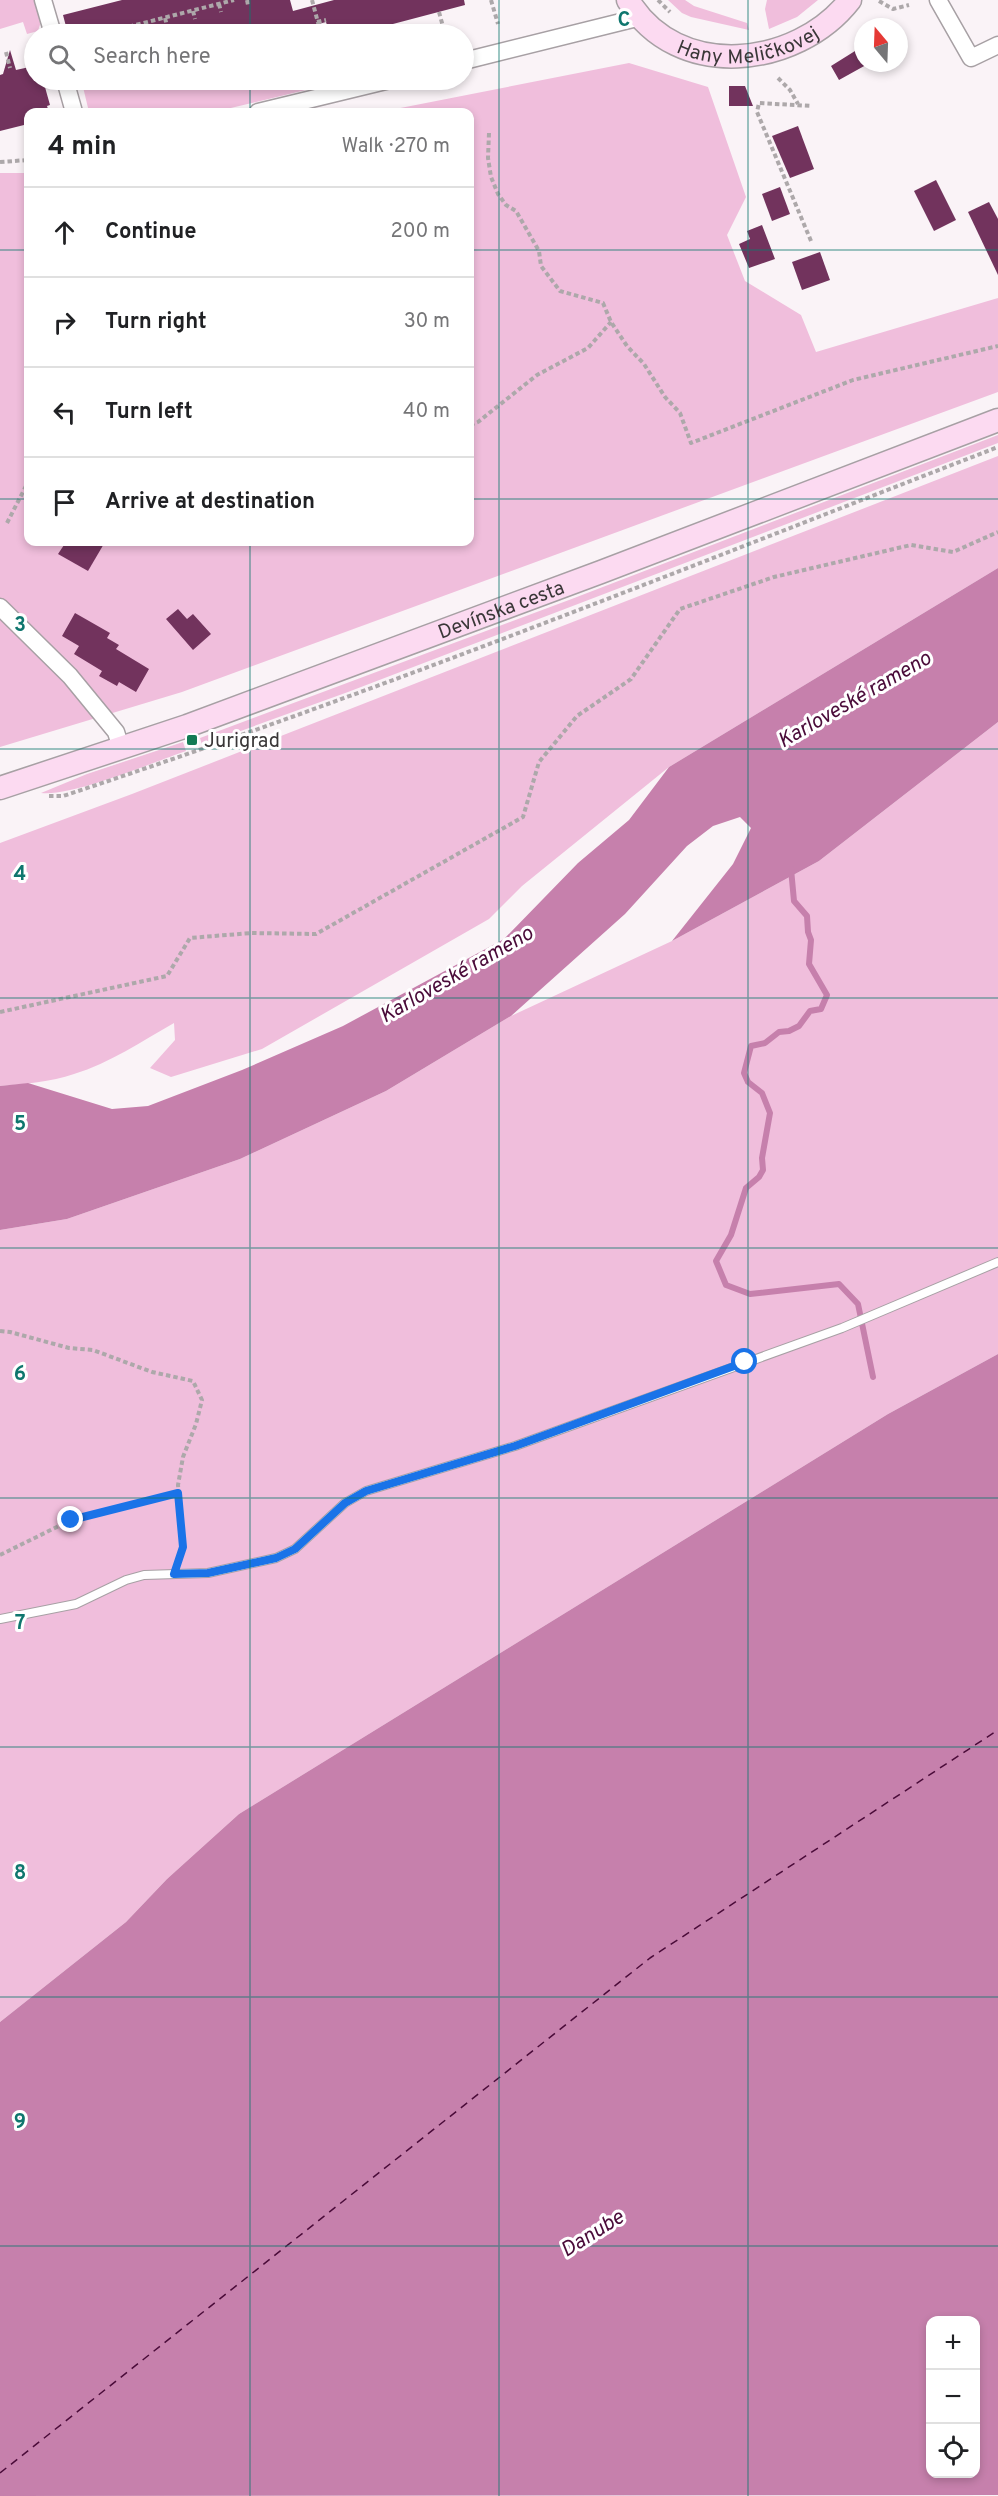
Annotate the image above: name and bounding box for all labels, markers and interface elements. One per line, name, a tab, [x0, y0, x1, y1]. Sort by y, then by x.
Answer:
text: C	[618, 8, 630, 34]
north arrow	[854, 18, 908, 72]
street label: Hany Meličkovej	[673, 21, 825, 72]
search box	[24, 24, 474, 90]
icon: search	[45, 41, 78, 74]
text: Search here	[93, 44, 211, 71]
text: 4 min	[48, 131, 117, 164]
text: Walk · 270 m	[342, 134, 450, 160]
icon: ahead	[48, 216, 81, 249]
text: Continue	[105, 219, 196, 246]
text: 200 m	[391, 219, 450, 245]
icon: right	[48, 306, 81, 339]
text: Turn right	[105, 309, 207, 336]
text: 30 m	[404, 309, 450, 335]
icon: left	[48, 396, 81, 429]
text: Turn left	[105, 399, 193, 426]
text: 40 m	[403, 399, 450, 425]
icon: arrive	[48, 486, 81, 519]
text: Arrive at destination	[105, 489, 315, 516]
street label: Devínska cesta	[435, 576, 569, 646]
text: 3	[14, 613, 26, 639]
water label: Karloveské rameno	[773, 645, 937, 755]
place label: Jurigrad	[204, 729, 280, 755]
marker: Jurigrad	[185, 733, 199, 747]
text: 4	[14, 862, 26, 888]
water label: Karloveské rameno	[375, 920, 539, 1030]
text: 5	[14, 1112, 26, 1138]
route start	[731, 1348, 757, 1374]
text: 6	[14, 1362, 26, 1388]
route end	[57, 1506, 83, 1532]
text: 7	[15, 1611, 25, 1637]
text: 8	[14, 1861, 26, 1887]
text: 9	[14, 2110, 26, 2136]
water label: Danube	[556, 2204, 631, 2264]
map controls	[926, 2316, 980, 2478]
button: +	[926, 2316, 980, 2370]
button: −	[926, 2370, 980, 2424]
button: locate	[926, 2424, 980, 2478]

